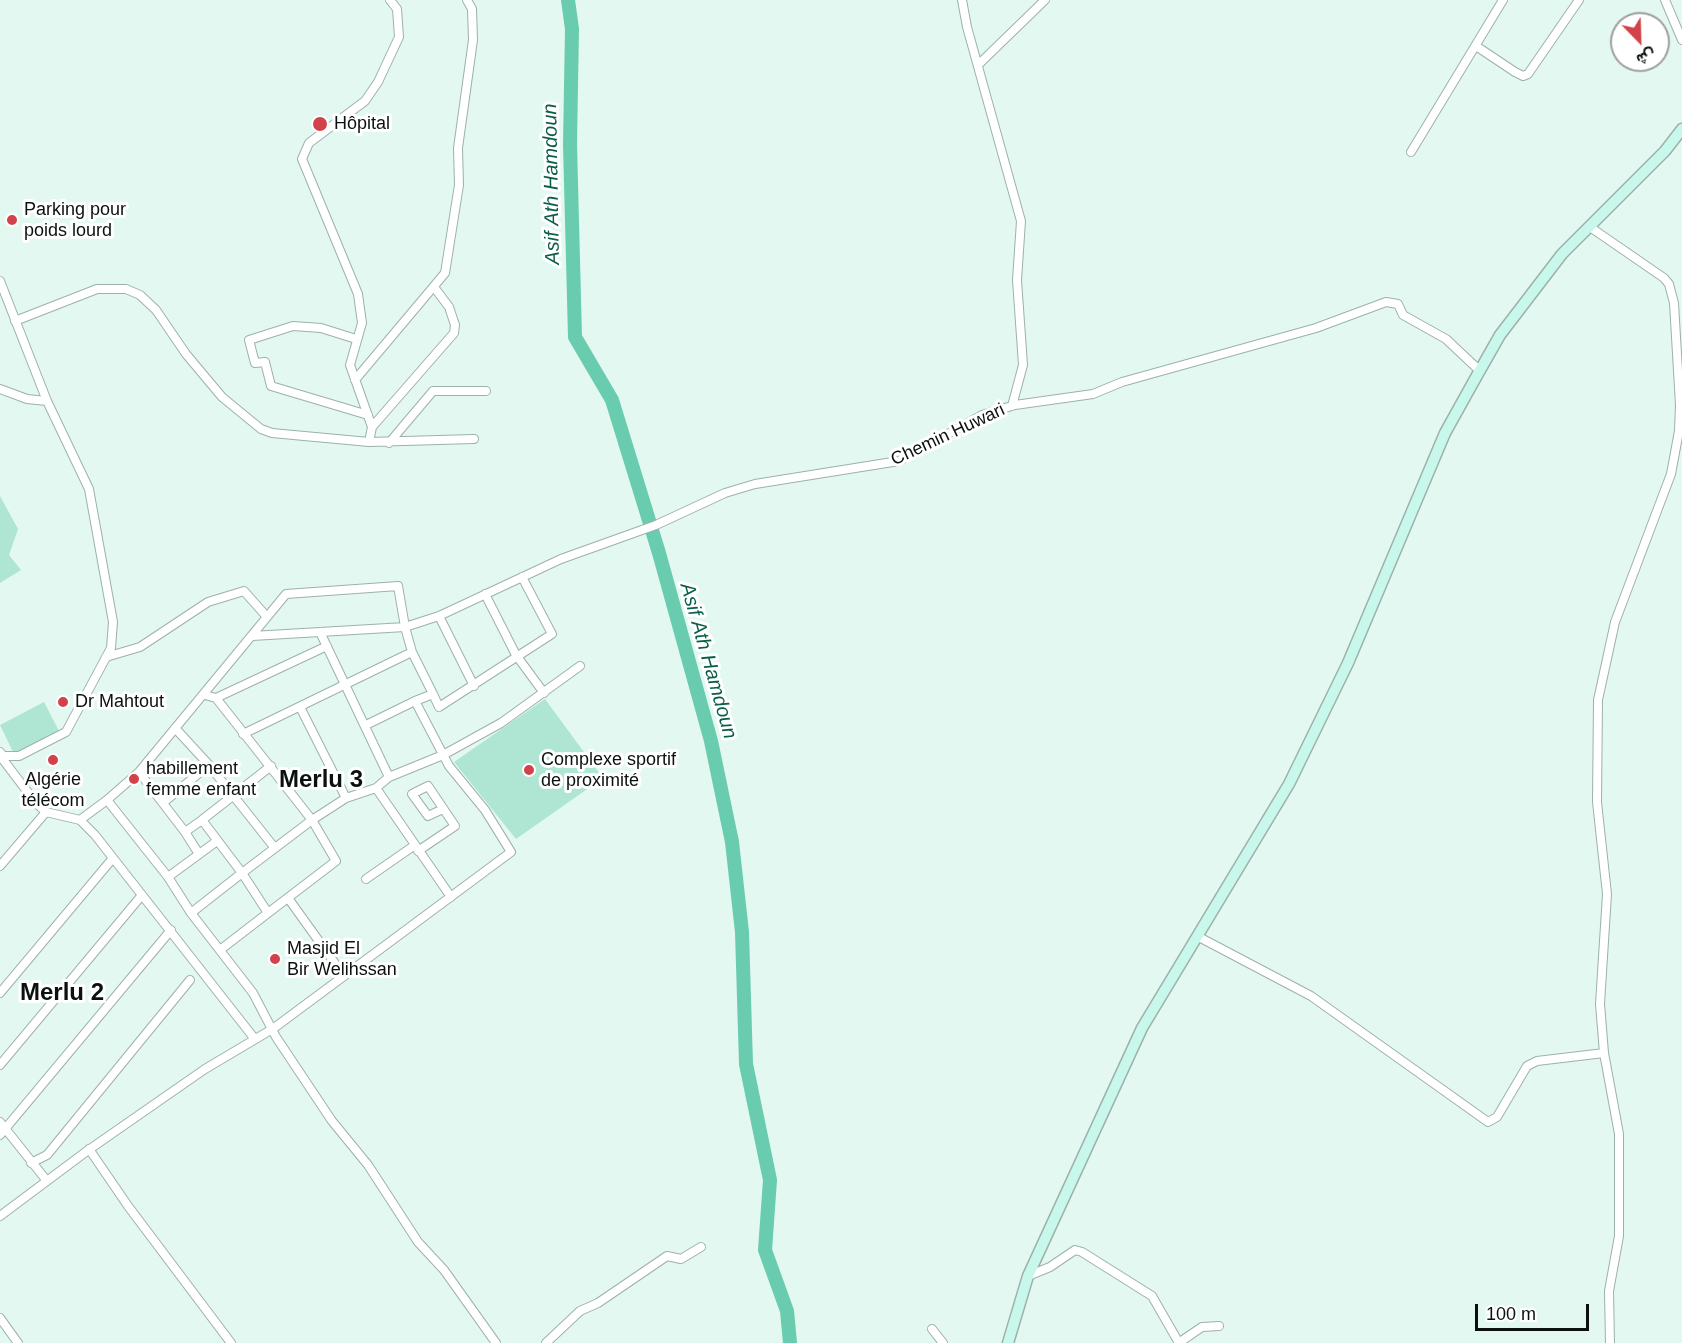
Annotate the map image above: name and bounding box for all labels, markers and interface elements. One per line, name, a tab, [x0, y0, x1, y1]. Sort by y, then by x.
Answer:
north arrow	[1610, 12, 1670, 72]
text: ش	[1634, 46, 1659, 69]
water label: Asif Ath Hamdoun	[539, 103, 565, 265]
place label: Hôpital	[334, 113, 390, 135]
marker: Hôpital	[311, 115, 329, 133]
place label: Parking pour poids lourd	[24, 199, 126, 242]
marker: Parking pour poids lourd	[5, 213, 19, 227]
street label: Chemin Huwari	[888, 399, 1008, 471]
water label: Asif Ath Hamdoun	[674, 580, 742, 742]
place label: Dr Mahtout	[75, 691, 164, 713]
marker: Dr Mahtout	[56, 695, 70, 709]
place label: Complexe sportif de proximité	[541, 749, 676, 792]
marker: Algérie télécom	[46, 753, 60, 767]
place label: habillement femme enfant	[146, 758, 256, 800]
marker: Complexe sportif de proximité	[522, 763, 536, 777]
district label: Merlu 3	[279, 766, 363, 794]
place label: Algérie télécom	[21, 769, 85, 812]
marker: habillement femme enfant	[127, 772, 141, 786]
place label: Masjid El Bir Welihssan	[287, 938, 397, 980]
marker: Masjid El Bir Welihssan	[268, 952, 282, 966]
district label: Merlu 2	[20, 979, 104, 1007]
scale bar	[1478, 1292, 1592, 1330]
text: 100 m	[1486, 1304, 1536, 1324]

